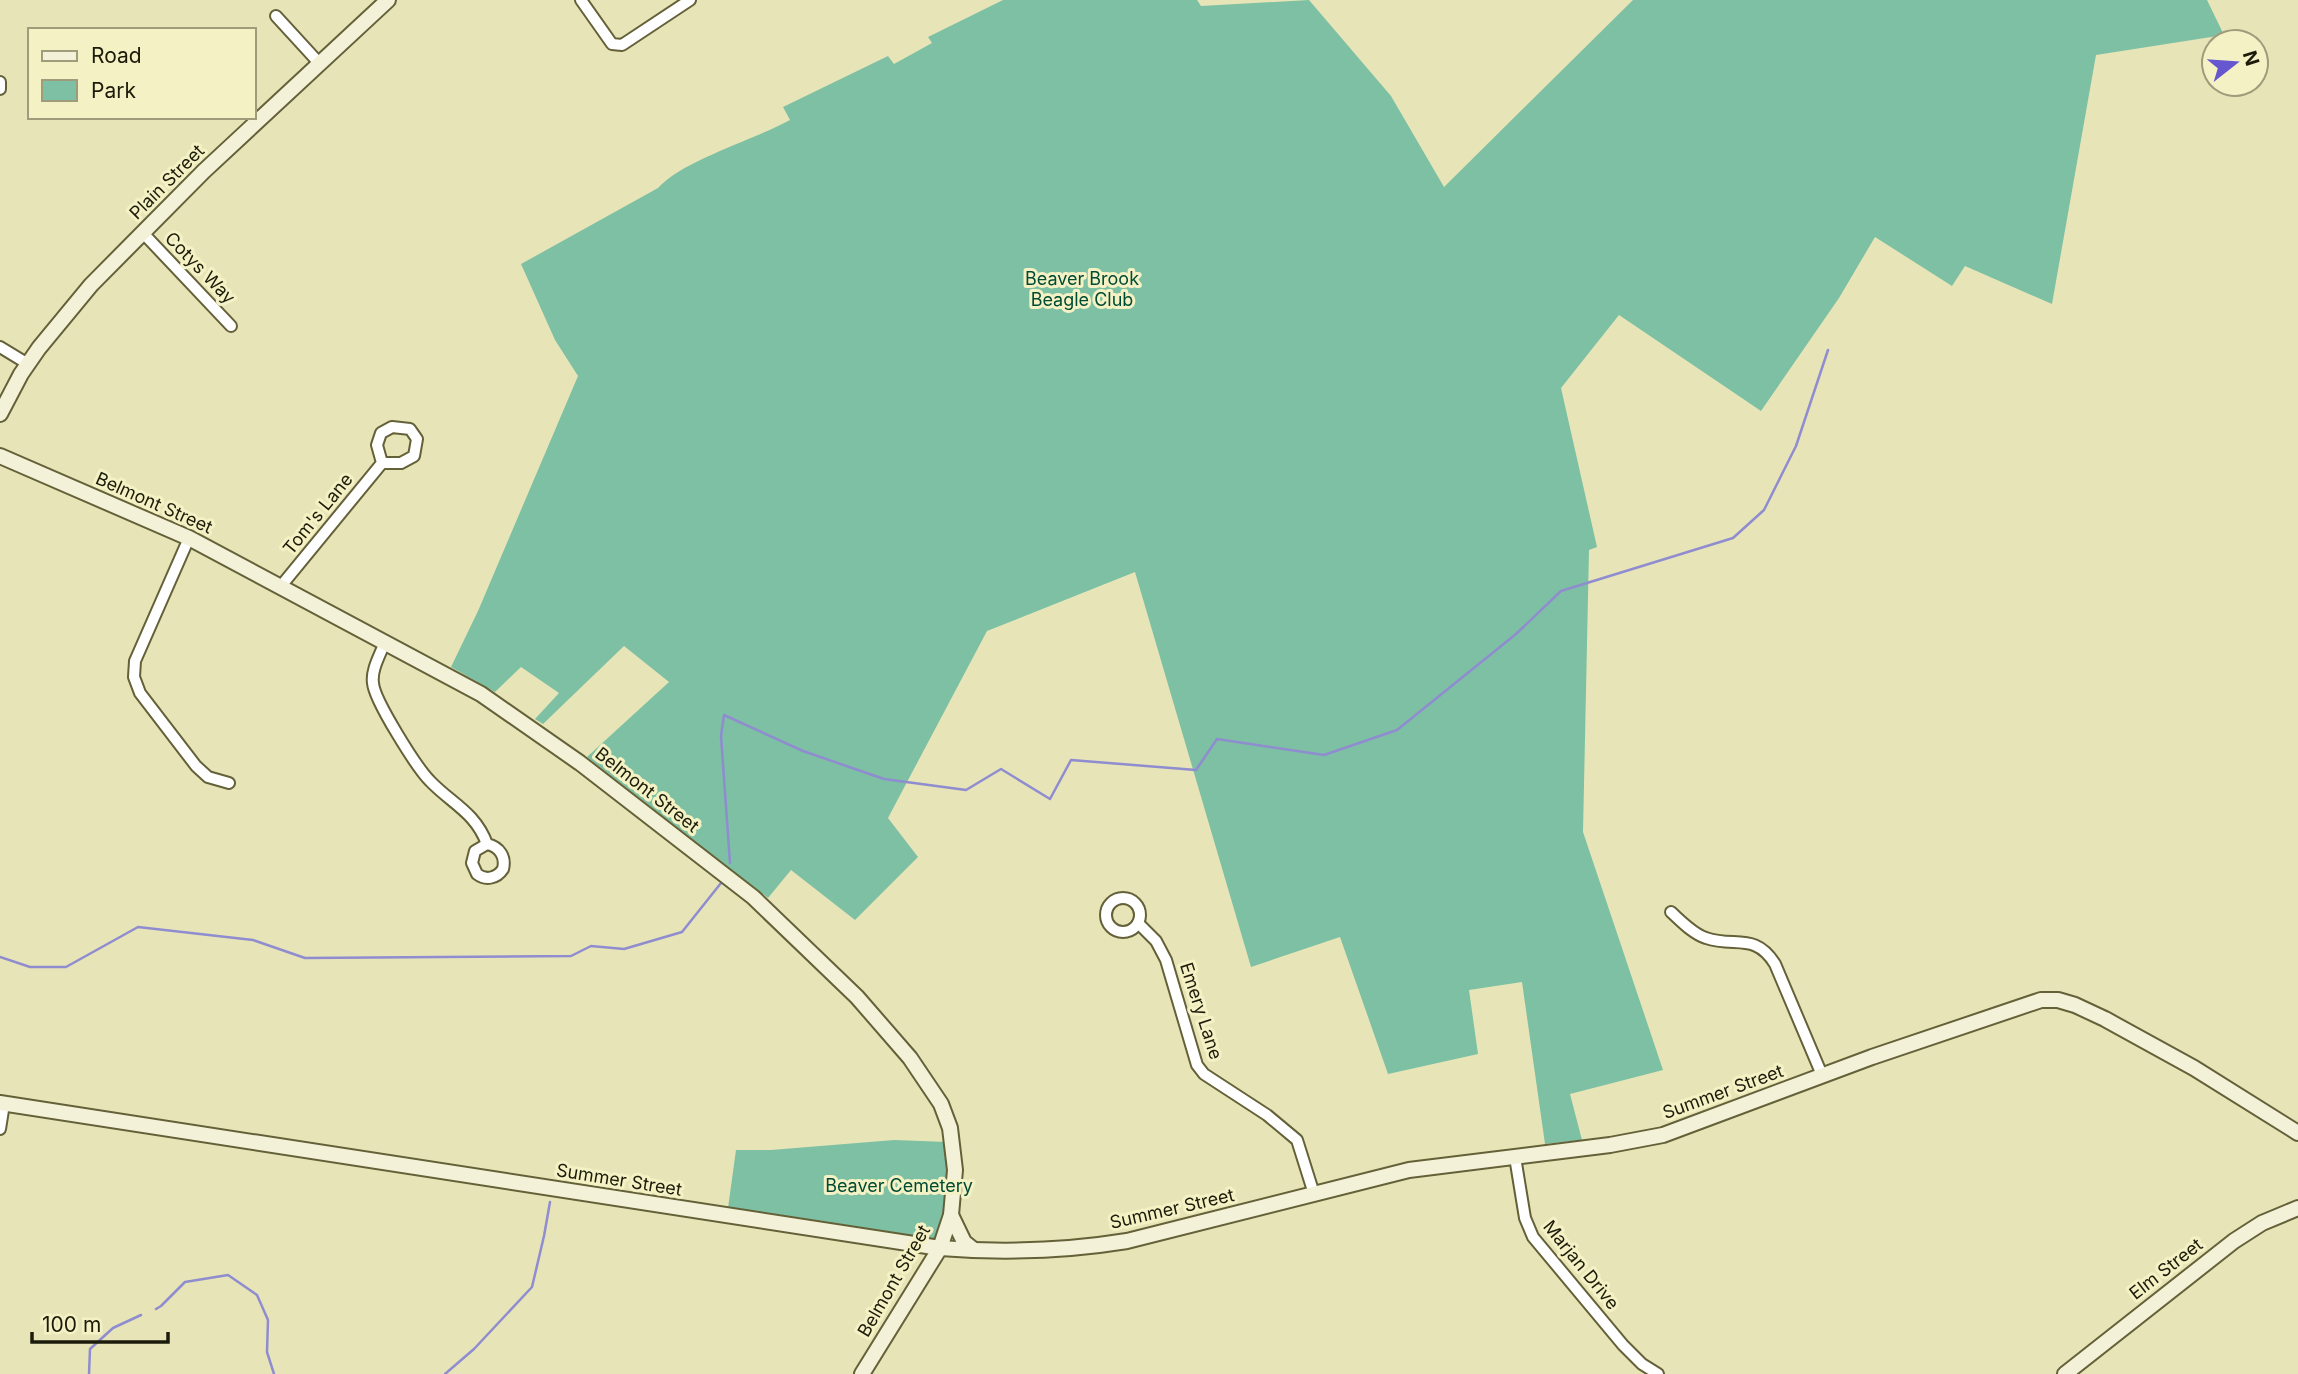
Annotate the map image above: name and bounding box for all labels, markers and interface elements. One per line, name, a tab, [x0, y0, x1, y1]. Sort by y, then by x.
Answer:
legend	[28, 28, 256, 119]
north arrow	[2200, 28, 2270, 98]
text: Road	[91, 43, 142, 68]
text: N	[2238, 48, 2264, 68]
text: Park	[91, 78, 136, 103]
street label: Plain Street	[125, 140, 208, 223]
street label: Cotys Way	[161, 227, 240, 308]
park label: Beaver Brook Beagle Club	[1025, 268, 1139, 310]
street label: Belmont Street	[93, 467, 216, 538]
street label: Tom's Lane	[279, 469, 357, 558]
street label: Belmont Street	[591, 743, 703, 837]
street label: Emery Lane	[1176, 960, 1227, 1062]
street label: Summer Street	[1660, 1060, 1786, 1123]
street label: Summer Street	[555, 1159, 683, 1200]
park label: Beaver Cemetery	[825, 1175, 973, 1196]
street label: Summer Street	[1108, 1184, 1236, 1233]
street label: Marjan Drive	[1539, 1216, 1624, 1313]
street label: Belmont Street	[853, 1221, 934, 1340]
street label: Elm Street	[2125, 1234, 2206, 1304]
scale bar	[32, 1300, 168, 1344]
text: 100 m	[42, 1312, 101, 1337]

